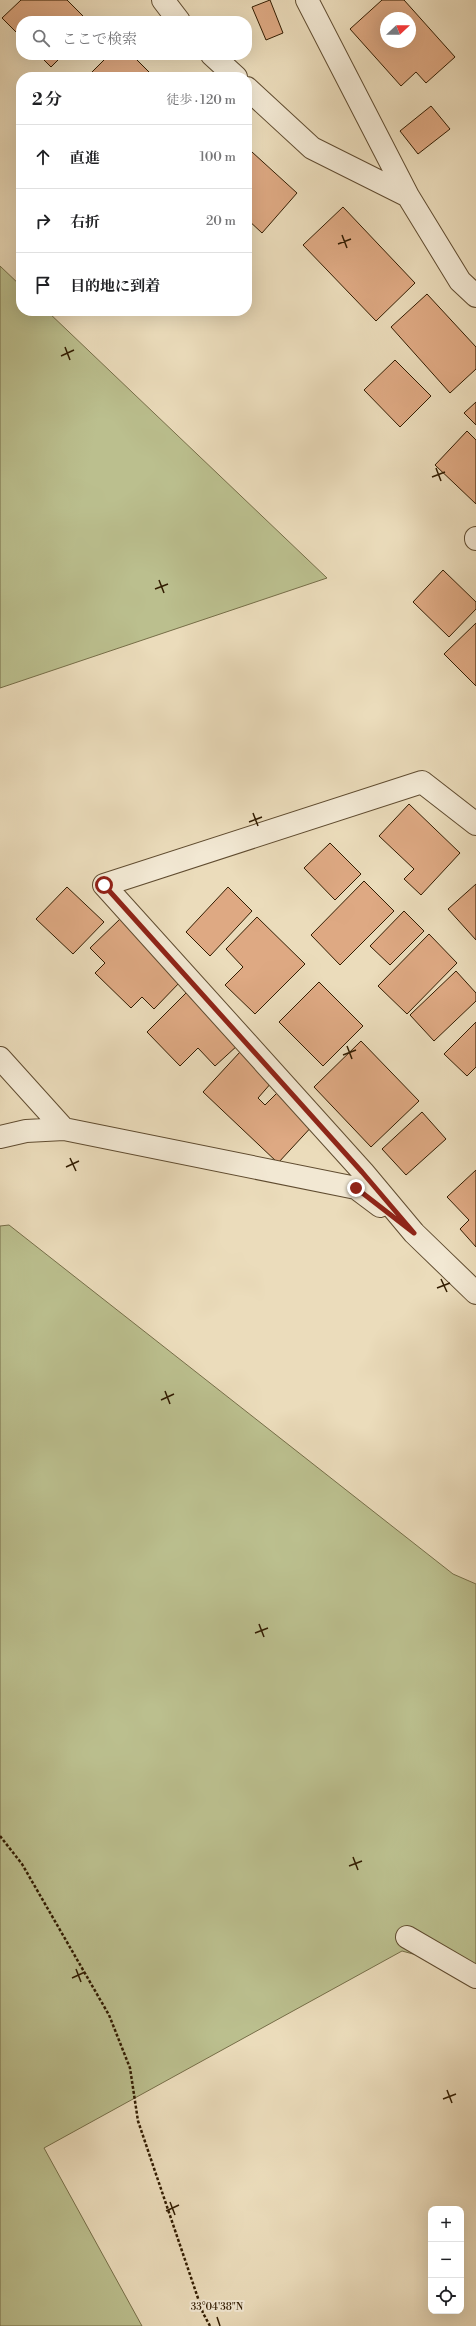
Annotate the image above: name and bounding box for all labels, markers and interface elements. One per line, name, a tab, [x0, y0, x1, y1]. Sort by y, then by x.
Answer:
north arrow	[380, 12, 416, 48]
search box	[16, 16, 252, 60]
icon: search	[30, 27, 52, 49]
text: ここで検索	[62, 30, 137, 49]
text: 2 分	[32, 89, 62, 111]
text: 徒歩 · 120 m	[167, 92, 236, 108]
icon: ahead	[32, 146, 54, 168]
text: 直進	[70, 149, 100, 168]
text: 100 m	[200, 149, 236, 165]
icon: right	[32, 210, 54, 232]
text: 右折	[70, 213, 100, 232]
text: 20 m	[206, 213, 236, 229]
icon: arrive	[32, 274, 54, 296]
text: 目的地に到着	[70, 277, 160, 296]
route start	[95, 876, 113, 894]
route end	[347, 1179, 365, 1197]
map controls	[428, 2206, 464, 2314]
button: +	[428, 2206, 464, 2242]
button: −	[428, 2242, 464, 2278]
button: locate	[428, 2278, 464, 2314]
text: 33°04'38"N	[191, 2301, 244, 2313]

